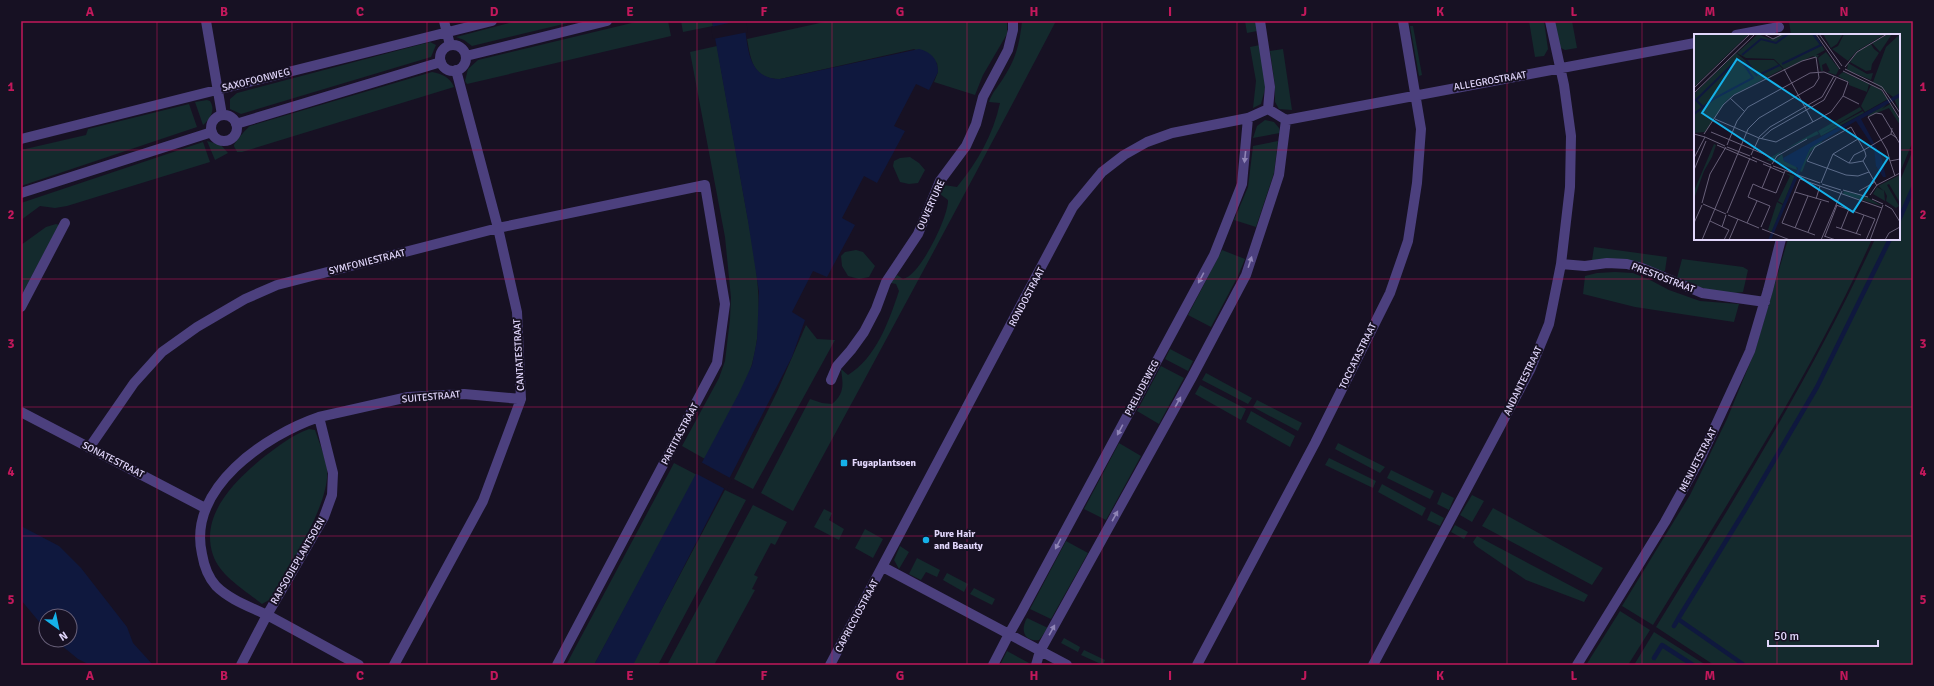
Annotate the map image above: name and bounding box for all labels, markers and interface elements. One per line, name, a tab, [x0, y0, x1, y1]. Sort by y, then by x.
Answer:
text: A	[86, 4, 95, 20]
text: B	[220, 4, 228, 20]
text: C	[356, 4, 364, 20]
text: D	[490, 4, 499, 20]
text: E	[626, 4, 634, 20]
text: F	[761, 4, 768, 20]
text: G	[896, 4, 904, 20]
text: H	[1030, 4, 1038, 20]
text: I	[1168, 4, 1172, 20]
text: J	[1301, 4, 1307, 20]
text: K	[1436, 4, 1444, 20]
text: L	[1571, 4, 1578, 20]
text: M	[1705, 4, 1716, 20]
text: N	[1839, 4, 1849, 20]
inset map	[1694, 34, 1900, 240]
street label: SAXOFOONWEG	[221, 66, 291, 94]
street label: ALLEGROSTRAAT	[1453, 69, 1527, 93]
text: 1	[7, 79, 15, 95]
text: 1	[1919, 79, 1927, 95]
one-way arrow	[1242, 151, 1248, 163]
street label: OUVERTURE	[915, 178, 948, 232]
text: 2	[7, 207, 15, 223]
text: 2	[1919, 207, 1927, 223]
street label: SYMFONIESTRAAT	[328, 247, 406, 277]
one-way arrow	[1247, 256, 1253, 268]
street label: PRESTOSTRAAT	[1630, 260, 1696, 296]
street label: RONDOSTRAAT	[1006, 265, 1048, 329]
one-way arrow	[1198, 273, 1205, 284]
street label: CANTATESTRAAT	[511, 319, 527, 391]
street label: TOCCATASTRAAT	[1337, 321, 1379, 391]
text: 3	[7, 336, 15, 352]
text: 3	[1919, 336, 1927, 352]
street label: ANDANTESTRAAT	[1501, 344, 1545, 418]
street label: PRELUDEWEG	[1122, 358, 1162, 418]
street label: SUITESTRAAT	[401, 388, 461, 406]
one-way arrow	[1175, 396, 1181, 408]
street label: PARTITASTRAAT	[659, 401, 701, 467]
one-way arrow	[1116, 424, 1123, 436]
street label: MENUETSTRAAT	[1677, 426, 1719, 494]
street label: SONATESTRAAT	[80, 439, 146, 481]
place label: Fugaplantsoen	[852, 457, 917, 469]
marker: Fugaplantsoen	[839, 458, 849, 468]
text: 4	[7, 464, 15, 480]
text: 4	[1919, 464, 1927, 480]
one-way arrow	[1112, 510, 1118, 522]
street label: RAPSODIEPLANTSOEN	[268, 515, 328, 607]
place label: Pure Hair and Beauty	[934, 528, 983, 552]
marker: Pure Hair and Beauty	[921, 535, 931, 545]
one-way arrow	[1055, 539, 1062, 550]
street label: CAPRICCIOSTRAAT	[833, 577, 881, 655]
text: 5	[7, 592, 15, 608]
text: 5	[1919, 592, 1927, 608]
north arrow	[38, 608, 78, 648]
scale bar	[1768, 622, 1878, 648]
one-way arrow	[1049, 624, 1055, 635]
text: N	[56, 628, 70, 644]
text: 50 m	[1774, 629, 1799, 644]
text: A	[86, 668, 95, 684]
text: B	[220, 668, 228, 684]
text: C	[356, 668, 364, 684]
text: D	[490, 668, 499, 684]
text: E	[626, 668, 634, 684]
text: F	[761, 668, 768, 684]
text: G	[896, 668, 904, 684]
text: H	[1030, 668, 1038, 684]
text: I	[1168, 668, 1172, 684]
text: J	[1301, 668, 1307, 684]
text: K	[1436, 668, 1444, 684]
text: L	[1571, 668, 1578, 684]
text: M	[1705, 668, 1716, 684]
text: N	[1839, 668, 1849, 684]

